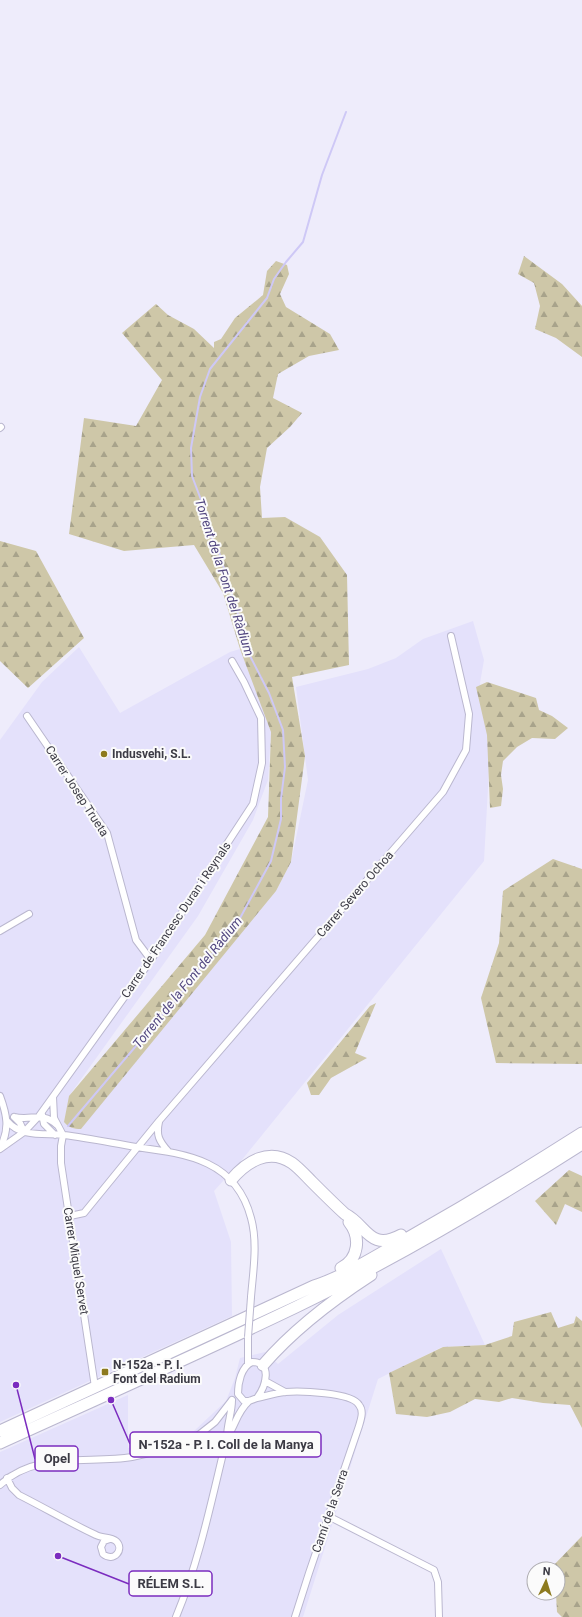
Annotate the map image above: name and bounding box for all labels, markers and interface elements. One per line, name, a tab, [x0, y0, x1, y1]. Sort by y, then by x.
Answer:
water label: Torrent de la Font del Ràdium	[192, 496, 257, 658]
street label: Carrer Josep Trueta	[42, 743, 112, 839]
place label: Indusvehi, S.L.	[112, 747, 191, 761]
marker: Indusvehi, S.L.	[99, 749, 109, 759]
street label: Carrer de Francesc Duran i Reynals	[118, 839, 234, 1001]
street label: Carrer Severo Ochoa	[314, 848, 396, 940]
water label: Torrent de la Font del Ràdium	[130, 914, 245, 1051]
street label: Carrer Miquel Servet	[61, 1206, 91, 1316]
place label: N-152a - P. I. Font del Radium	[113, 1358, 201, 1386]
marker: N-152a - P. I. Font del Radium	[100, 1367, 110, 1377]
callout: N-152a - P. I. Coll de la Manya	[130, 1432, 321, 1457]
text: N-152a - P. I. Coll de la Manya	[138, 1437, 314, 1452]
callout: Opel	[35, 1446, 78, 1471]
text: Opel	[44, 1451, 70, 1466]
street label: Camí de la Serra	[309, 1467, 351, 1555]
north arrow	[526, 1561, 566, 1601]
text: N	[542, 1565, 551, 1578]
callout: RÉLEM S.L.	[129, 1571, 212, 1596]
text: RÉLEM S.L.	[137, 1576, 205, 1591]

